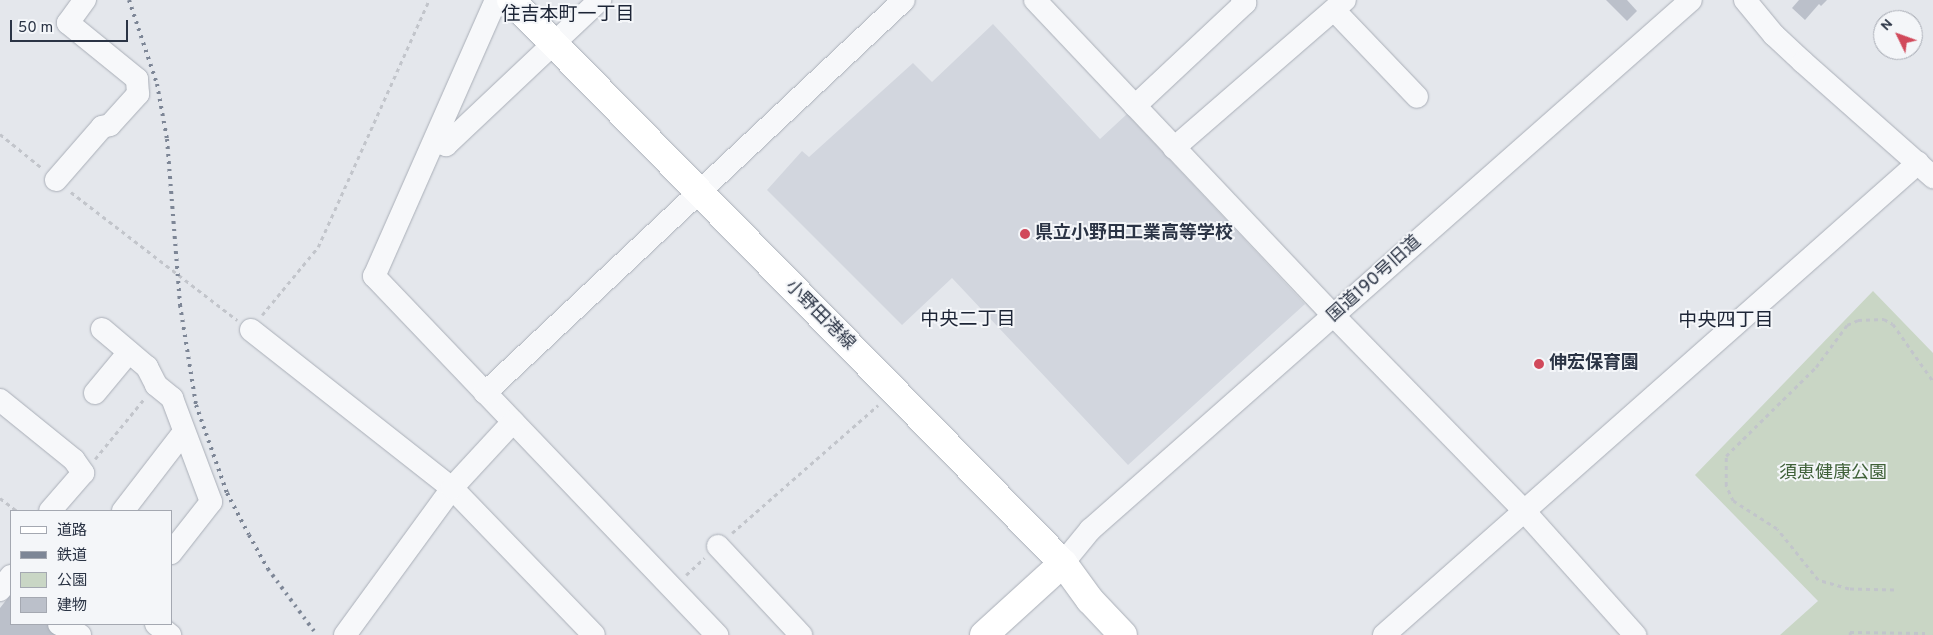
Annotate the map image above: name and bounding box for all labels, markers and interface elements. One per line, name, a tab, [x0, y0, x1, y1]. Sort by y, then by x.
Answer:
district label: 住吉本町一丁目	[502, 5, 634, 27]
scale bar	[12, 10, 130, 42]
north arrow	[1873, 10, 1923, 60]
text: N	[1878, 16, 1897, 35]
text: 50 m	[18, 19, 53, 38]
place label: 県立小野田工業高等学校	[1035, 223, 1233, 245]
marker: 県立小野田工業高等学校	[1019, 228, 1031, 240]
street label: 国道190号旧道	[1324, 232, 1426, 328]
street label: 小野田港線	[780, 277, 858, 355]
district label: 中央二丁目	[921, 310, 1015, 332]
district label: 中央四丁目	[1679, 311, 1773, 333]
place label: 伸宏保育園	[1549, 353, 1639, 375]
marker: 伸宏保育園	[1533, 358, 1545, 370]
park label: 須恵健康公園	[1779, 463, 1887, 485]
legend	[10, 510, 172, 625]
text: 道路	[57, 522, 87, 541]
text: 鉄道	[57, 547, 87, 566]
text: 公園	[57, 572, 87, 591]
text: 建物	[57, 597, 87, 616]

